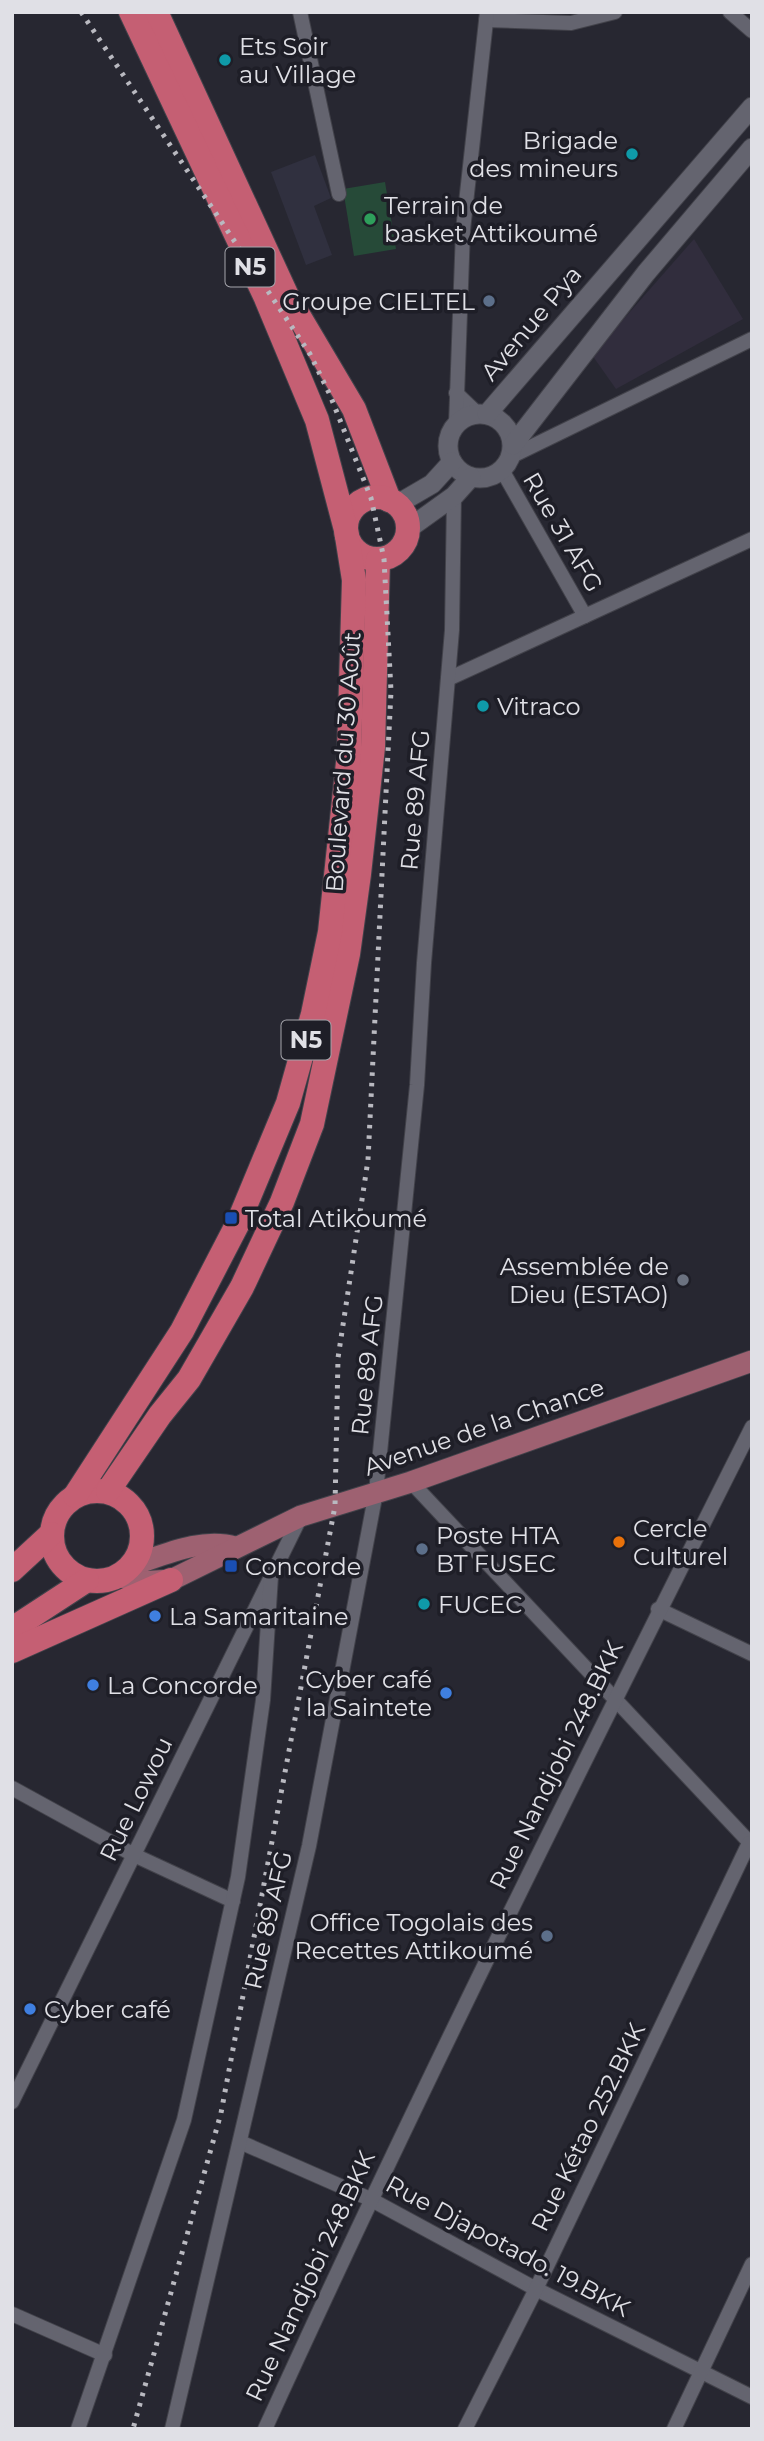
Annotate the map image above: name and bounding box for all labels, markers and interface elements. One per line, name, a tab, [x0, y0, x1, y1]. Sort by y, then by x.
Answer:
place label: Ets Soir au Village	[239, 32, 356, 89]
marker: Ets Soir au Village	[217, 52, 233, 68]
place label: Brigade des mineurs	[469, 126, 618, 183]
marker: Brigade des mineurs	[624, 146, 640, 162]
place label: Terrain de basket Attikoumé	[384, 191, 598, 248]
marker: Terrain de basket Attikoumé	[362, 211, 378, 227]
road number: N5	[226, 248, 274, 286]
street label: Avenue Pya	[475, 260, 587, 386]
place label: Groupe CIELTEL	[282, 287, 475, 316]
marker: Groupe CIELTEL	[481, 293, 497, 309]
street label: Rue 31 AFG	[517, 467, 609, 597]
street label: Boulevard du 30 Août	[319, 631, 367, 893]
place label: Vitraco	[497, 692, 580, 721]
marker: Vitraco	[475, 698, 491, 714]
street label: Rue 89 AFG	[394, 728, 436, 872]
road number: N5	[282, 1021, 330, 1060]
place label: Total Atikoumé	[245, 1204, 427, 1233]
marker: Total Atikoumé	[223, 1210, 239, 1226]
place label: Assemblée de Dieu (ESTAO)	[500, 1252, 669, 1309]
marker: Assemblée de Dieu (ESTAO)	[675, 1272, 691, 1288]
street label: Rue 89 AFG	[345, 1293, 389, 1437]
street label: Avenue de la Chance	[360, 1372, 608, 1482]
place label: Cercle Culturel	[633, 1514, 728, 1571]
place label: Poste HTA BT FUSEC	[436, 1521, 560, 1578]
marker: Cercle Culturel	[611, 1534, 627, 1550]
marker: Poste HTA BT FUSEC	[414, 1541, 430, 1557]
place label: Concorde	[245, 1552, 361, 1581]
marker: Concorde	[223, 1558, 239, 1574]
place label: FUCEC	[438, 1590, 522, 1619]
marker: FUCEC	[416, 1596, 432, 1612]
place label: La Samaritaine	[169, 1602, 348, 1631]
marker: La Samaritaine	[147, 1608, 163, 1624]
street label: Rue Nandjobi 248.BKK	[483, 1636, 629, 1894]
place label: Cyber café la Saintete	[305, 1665, 432, 1722]
place label: La Concorde	[107, 1671, 258, 1700]
marker: La Concorde	[85, 1677, 101, 1693]
marker: Cyber café la Saintete	[438, 1685, 454, 1701]
street label: Rue Lowou	[93, 1732, 179, 1866]
street label: Rue 89 AFG	[238, 1848, 298, 1992]
place label: Office Togolais des Recettes Attikoumé	[294, 1908, 533, 1965]
marker: Office Togolais des Recettes Attikoumé	[539, 1928, 555, 1944]
place label: Cyber café	[44, 1995, 171, 2024]
marker: Cyber café	[22, 2001, 38, 2017]
street label: Rue Kétao 252.BKK	[525, 2018, 651, 2236]
street label: Rue Nandjobi 248.BKK	[239, 2146, 381, 2406]
street label: Rue Djapotado. 19.BKK	[381, 2169, 635, 2323]

